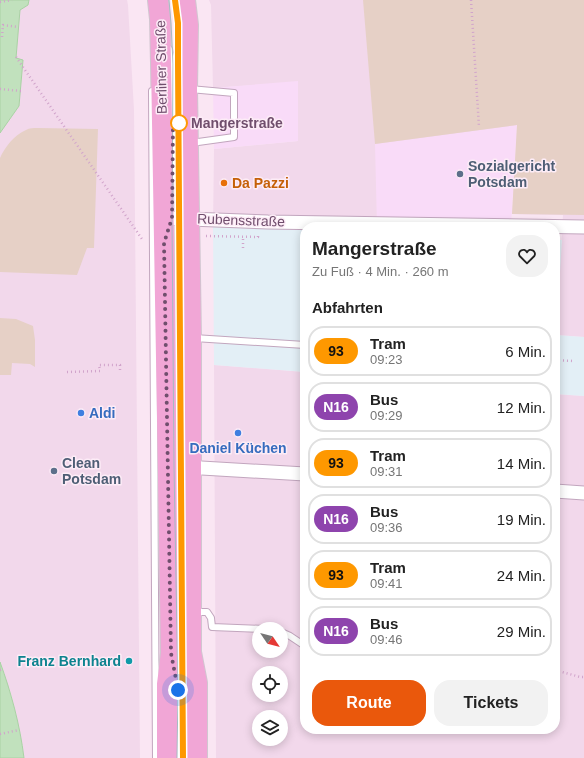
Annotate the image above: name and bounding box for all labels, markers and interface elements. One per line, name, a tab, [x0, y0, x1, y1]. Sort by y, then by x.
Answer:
street label: Berliner Straße	[152, 20, 170, 114]
marker: Mangerstraße	[170, 114, 188, 132]
place label: Mangerstraße	[191, 115, 283, 131]
place label: Sozialgericht Potsdam	[468, 158, 555, 190]
marker: Sozialgericht Potsdam	[455, 169, 465, 179]
place label: Da Pazzi	[232, 175, 289, 191]
marker: Da Pazzi	[219, 178, 229, 188]
street label: Rubensstraße	[197, 210, 285, 230]
button: heart	[506, 235, 548, 277]
text: Mangerstraße	[312, 238, 437, 259]
text: Zu Fuß · 4 Min. · 260 m	[312, 264, 449, 279]
text: Abfahrten	[312, 299, 383, 316]
text: Tram	[370, 335, 406, 352]
text: 93	[328, 343, 344, 359]
text: 6 Min.	[505, 343, 546, 360]
text: 09:23	[370, 352, 403, 367]
text: Bus	[370, 391, 398, 408]
text: N16	[323, 399, 349, 415]
text: 12 Min.	[497, 399, 546, 416]
place label: Aldi	[89, 405, 115, 421]
marker: Aldi	[76, 408, 86, 418]
text: 09:29	[370, 408, 403, 423]
marker: Daniel Küchen	[233, 428, 243, 438]
place label: Daniel Küchen	[189, 440, 287, 456]
text: Tram	[370, 447, 406, 464]
place label: Clean Potsdam	[62, 455, 121, 487]
text: 93	[328, 455, 344, 471]
text: 14 Min.	[497, 455, 546, 472]
text: 09:31	[370, 464, 403, 479]
marker: Clean Potsdam	[49, 466, 59, 476]
text: Bus	[370, 503, 398, 520]
text: N16	[323, 511, 349, 527]
text: 19 Min.	[497, 511, 546, 528]
text: 09:36	[370, 520, 403, 535]
text: Tram	[370, 559, 406, 576]
text: 93	[328, 567, 344, 583]
text: 24 Min.	[497, 567, 546, 584]
text: 09:41	[370, 576, 403, 591]
text: Bus	[370, 615, 398, 632]
north arrow	[252, 622, 288, 658]
map controls	[252, 622, 288, 746]
text: N16	[323, 623, 349, 639]
text: 29 Min.	[497, 623, 546, 640]
text: 09:46	[370, 632, 403, 647]
place label: Franz Bernhard	[18, 653, 121, 669]
marker: Franz Bernhard	[124, 656, 134, 666]
button: locate	[252, 666, 288, 702]
your location	[168, 680, 188, 700]
button: Route	[312, 680, 426, 726]
button: Tickets	[434, 680, 548, 726]
button: layers	[252, 710, 288, 746]

